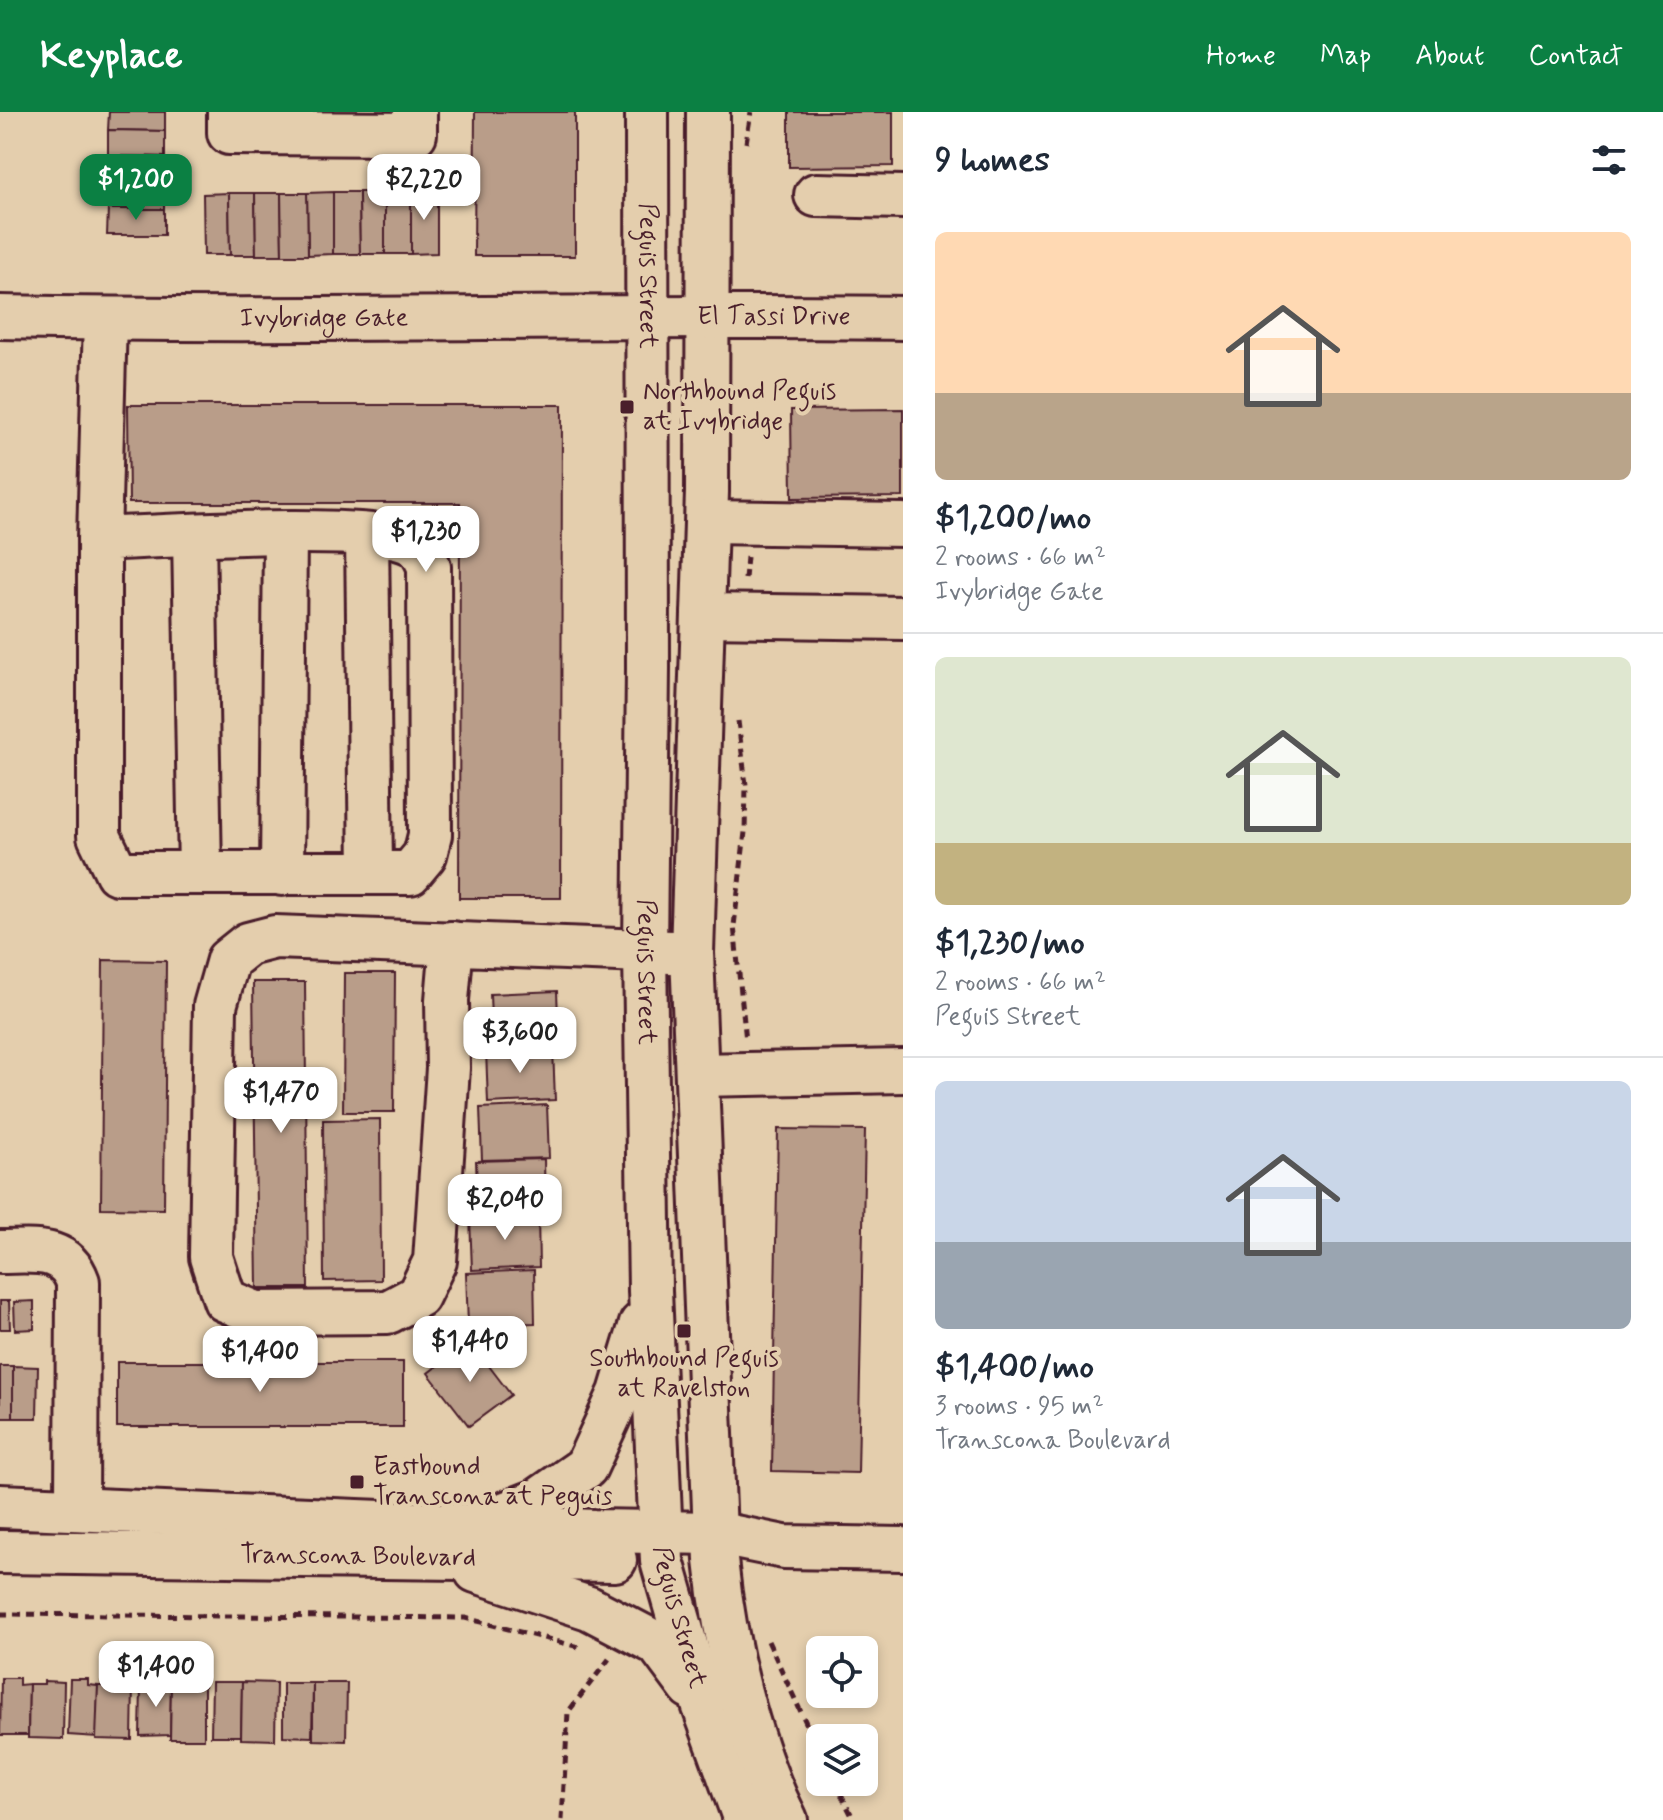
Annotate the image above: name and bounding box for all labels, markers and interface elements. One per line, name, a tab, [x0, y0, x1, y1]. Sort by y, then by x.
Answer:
text: Keyplace	[40, 32, 183, 81]
text: Home	[1206, 38, 1276, 75]
text: Map	[1320, 38, 1371, 75]
text: About	[1415, 38, 1484, 75]
text: Contact	[1528, 38, 1623, 75]
text: 9 homes	[935, 138, 1050, 183]
icon: filters	[1587, 138, 1631, 182]
pin: $1,200	[71, 154, 201, 222]
pin: $2,220	[359, 154, 489, 222]
text: $1,200	[98, 163, 174, 197]
text: $2,220	[385, 163, 463, 197]
street label: Peguis Street	[627, 203, 664, 349]
icon: home	[1211, 284, 1355, 428]
street label: El Tassi Drive	[697, 300, 851, 334]
street label: Ivybridge Gate	[240, 302, 409, 338]
place label: Northbound Peguis at Ivybridge	[643, 375, 836, 439]
marker: Northbound Peguis at Ivybridge	[618, 398, 636, 416]
text: $1,200/mo	[935, 496, 1091, 541]
pin: $1,230	[361, 506, 491, 574]
text: $1,230	[390, 515, 462, 549]
text: 2 rooms · 66 m²	[935, 541, 1106, 575]
text: Ivybridge Gate	[935, 575, 1104, 609]
icon: home	[1211, 709, 1355, 853]
street label: Peguis Street	[625, 899, 663, 1045]
text: $1,230/mo	[935, 921, 1085, 966]
text: 2 rooms · 66 m²	[935, 966, 1106, 1000]
text: Peguis Street	[935, 1000, 1081, 1034]
pin: $3,600	[455, 1007, 585, 1075]
text: $3,600	[481, 1016, 559, 1050]
pin: $1,470	[216, 1067, 346, 1135]
text: $1,470	[242, 1076, 320, 1110]
icon: home	[1211, 1133, 1355, 1277]
pin: $2,040	[440, 1174, 570, 1242]
text: $2,040	[466, 1183, 544, 1217]
pin: $1,440	[405, 1316, 535, 1384]
marker: Southbound Peguis at Ravelston	[675, 1322, 693, 1340]
text: $1,440	[431, 1325, 509, 1359]
pin: $1,400	[195, 1326, 325, 1394]
text: $1,400	[221, 1335, 299, 1369]
place label: Southbound Peguis at Ravelston	[589, 1342, 779, 1406]
text: $1,400/mo	[935, 1345, 1094, 1390]
text: 3 rooms · 95 m²	[935, 1390, 1104, 1424]
text: Transcona Boulevard	[935, 1424, 1171, 1458]
place label: Eastbound Transcona at Peguis	[373, 1450, 612, 1516]
marker: Eastbound Transcona at Peguis	[348, 1473, 366, 1491]
street label: Transcona Boulevard	[240, 1538, 476, 1575]
street label: Peguis Street	[644, 1546, 715, 1692]
map controls	[806, 1636, 878, 1796]
button: locate	[806, 1636, 878, 1708]
pin: $1,400	[91, 1641, 221, 1709]
text: $1,400	[117, 1650, 195, 1684]
button: layers	[806, 1724, 878, 1796]

